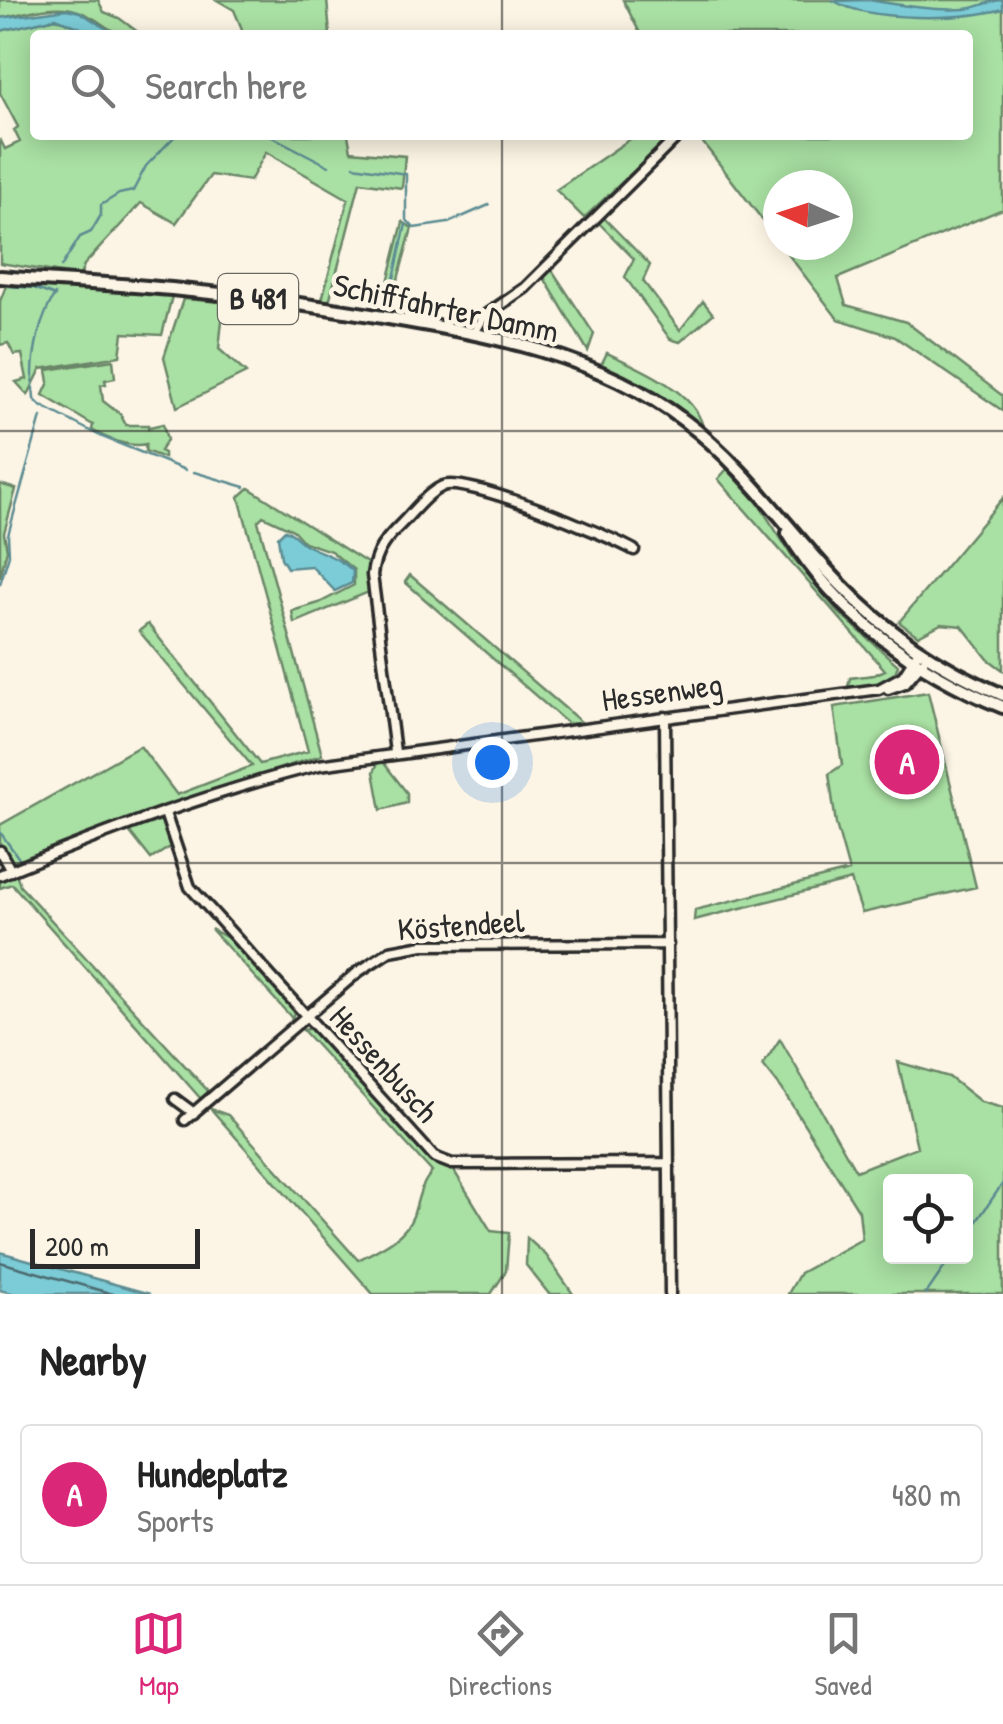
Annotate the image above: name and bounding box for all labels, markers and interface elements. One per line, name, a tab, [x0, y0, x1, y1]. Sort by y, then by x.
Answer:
search box	[30, 30, 973, 140]
icon: search	[65, 58, 120, 113]
text: Search here	[145, 59, 307, 111]
north arrow	[763, 170, 853, 260]
street label: Schifffahrter Damm	[330, 263, 563, 352]
road number: B 481	[218, 274, 298, 324]
street label: Hessenweg	[599, 662, 725, 721]
pin: A	[874, 724, 940, 800]
your location	[467, 737, 518, 788]
street label: Köstendeel	[396, 899, 526, 950]
street label: Hessenbusch	[320, 996, 448, 1131]
map controls	[883, 1174, 973, 1264]
button: locate	[883, 1174, 973, 1264]
scale bar	[30, 1224, 200, 1268]
text: 200 m	[45, 1227, 109, 1265]
text: Nearby	[40, 1331, 147, 1388]
text: Hundeplatz	[137, 1447, 288, 1499]
text: A	[67, 1473, 82, 1516]
text: 480 m	[892, 1473, 961, 1516]
text: Sports	[137, 1499, 214, 1542]
tab: Map	[131, 1606, 186, 1704]
tab: Directions	[449, 1606, 552, 1704]
tab: Saved	[815, 1606, 872, 1704]

